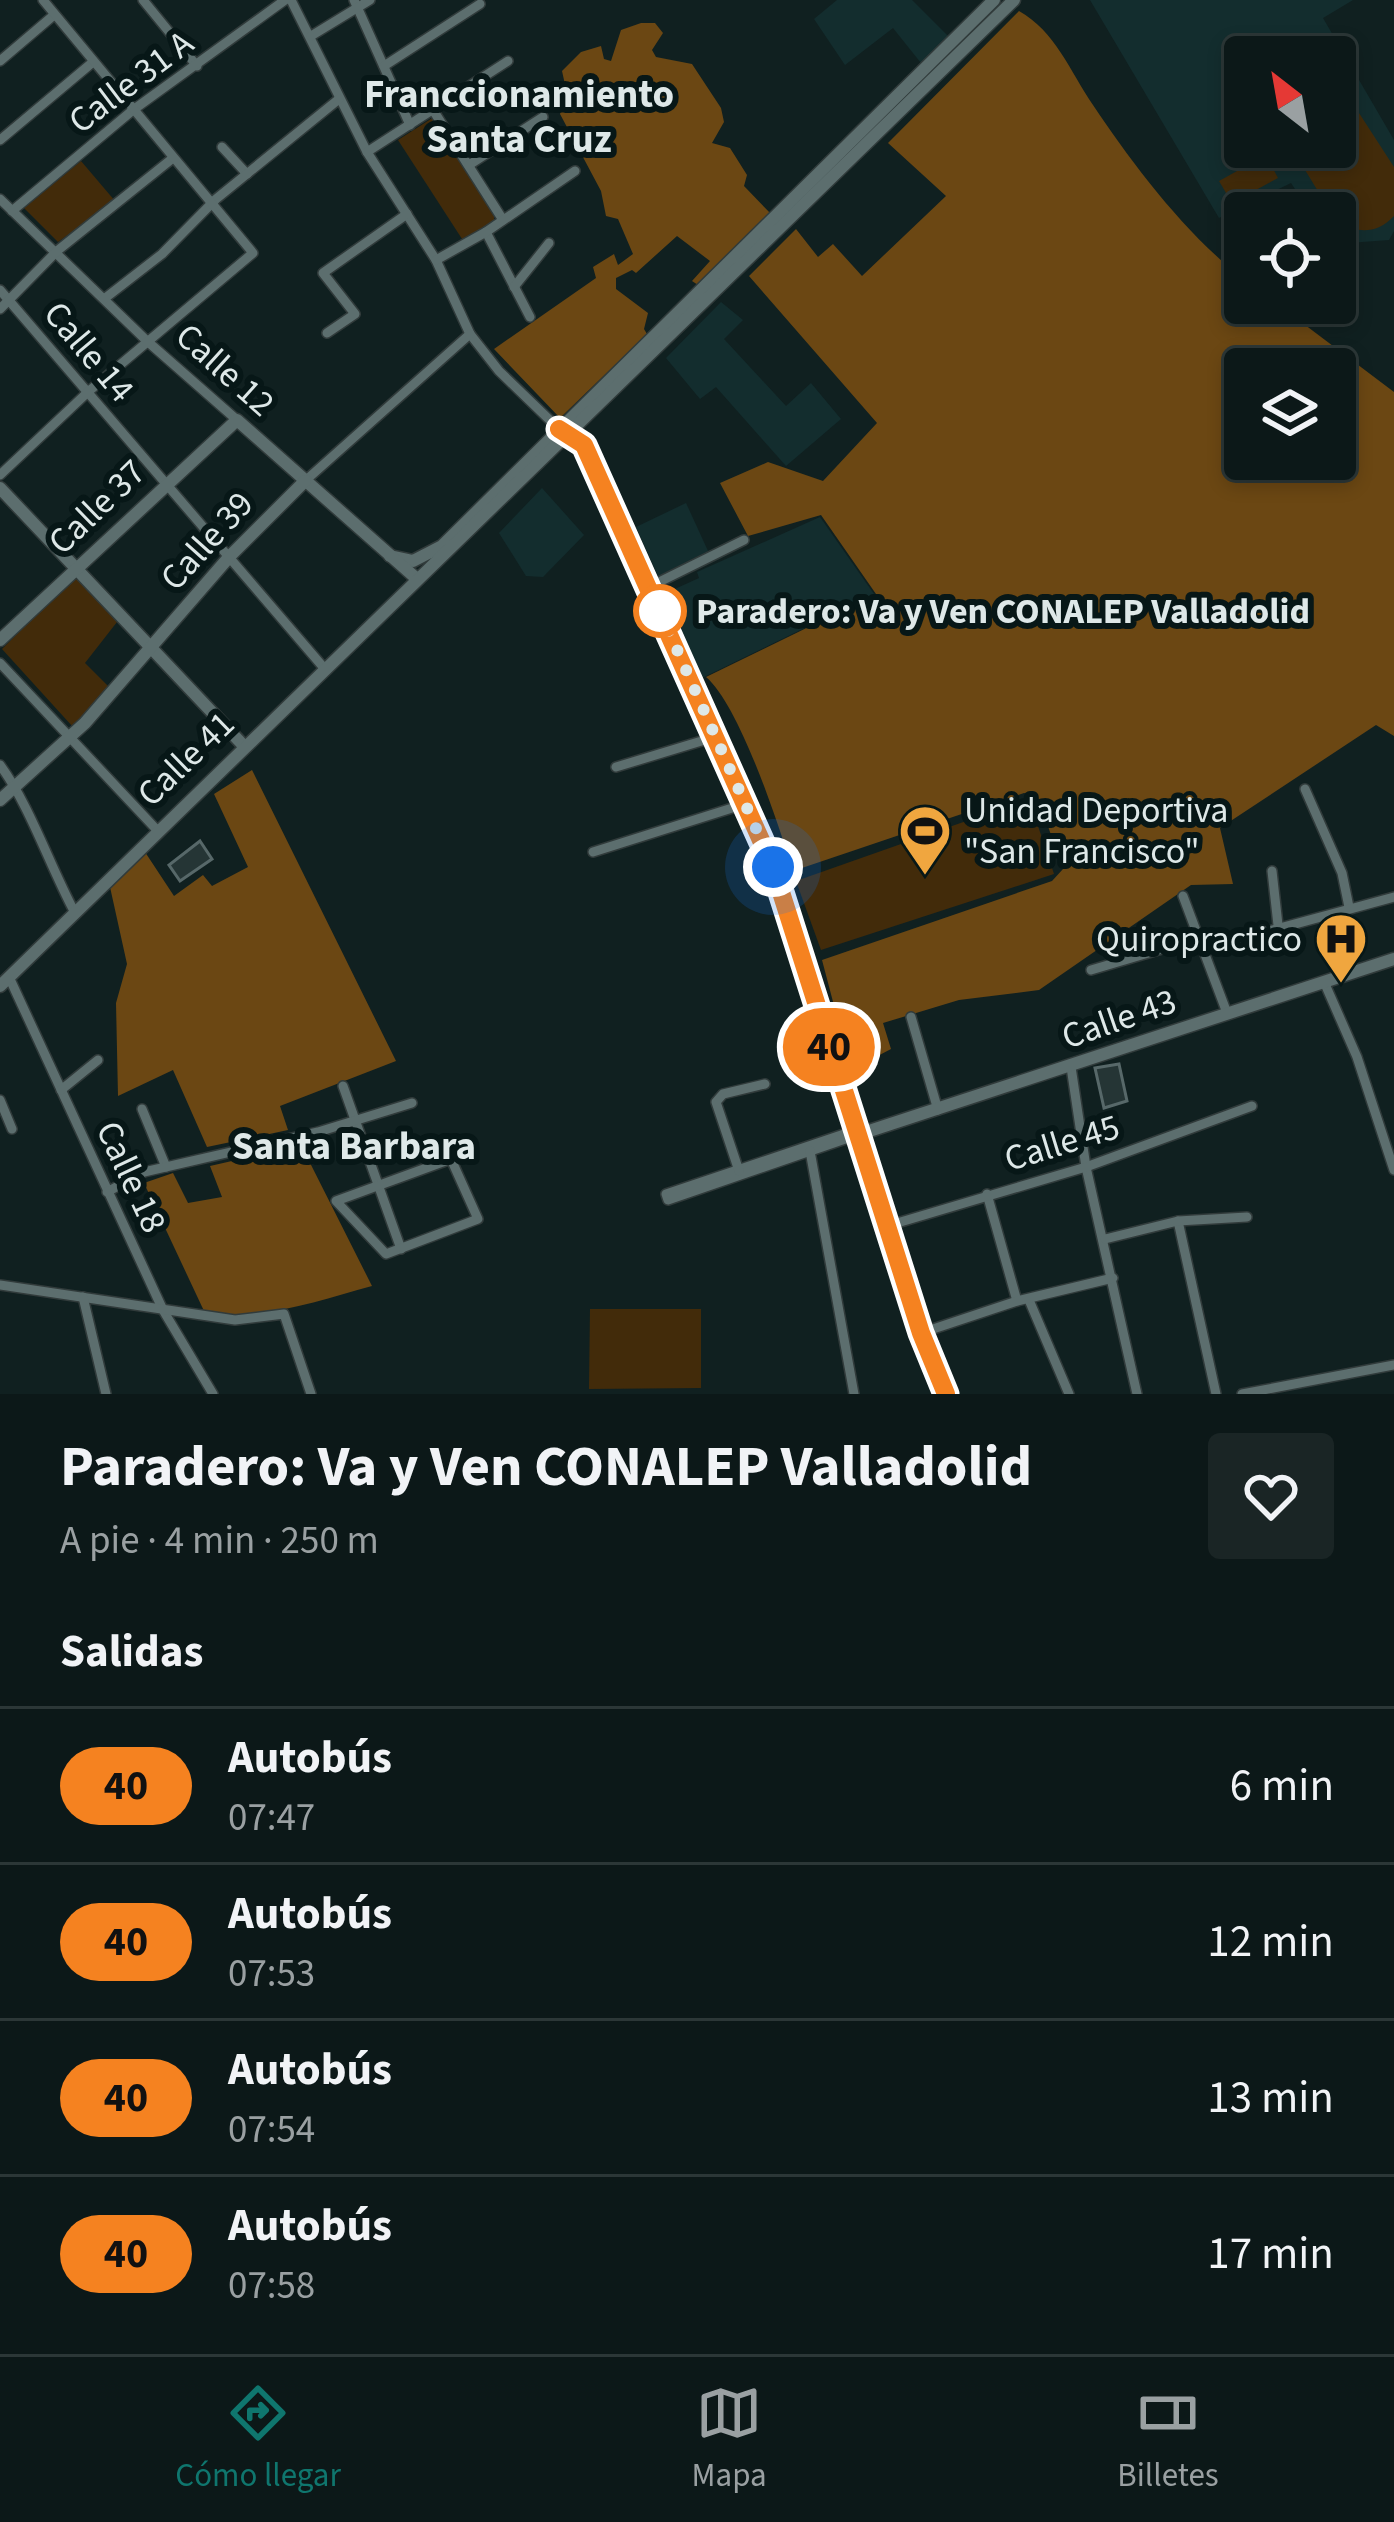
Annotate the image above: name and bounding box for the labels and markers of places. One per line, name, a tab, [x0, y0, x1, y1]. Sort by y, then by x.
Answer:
marker: Paradero: Va y Ven CONALEP Valladolid	[635, 586, 685, 636]
place label: Paradero: Va y Ven CONALEP Valladolid	[696, 586, 1310, 637]
place label: Unidad Deportiva "San Francisco"	[964, 785, 1228, 877]
sports icon: Unidad Deportiva "San Francisco"	[897, 803, 953, 877]
hospital icon: Quiropractico	[1313, 911, 1369, 985]
place label: Quiropractico	[1096, 914, 1302, 965]

